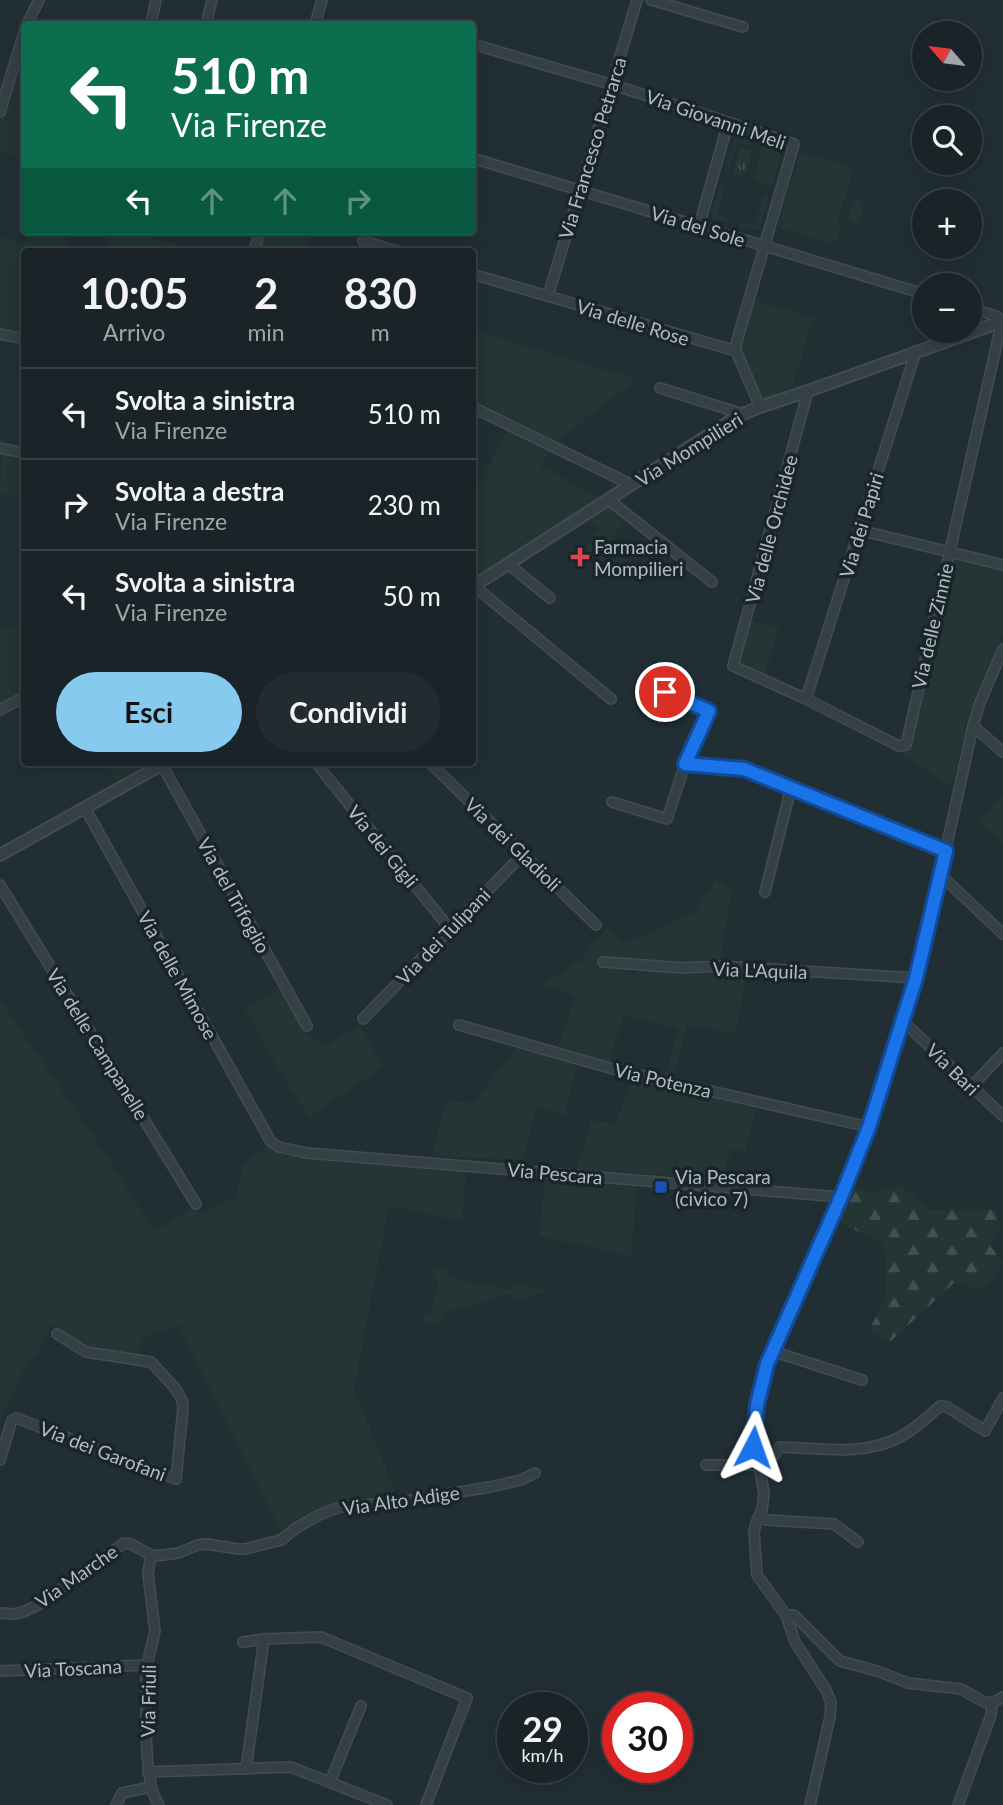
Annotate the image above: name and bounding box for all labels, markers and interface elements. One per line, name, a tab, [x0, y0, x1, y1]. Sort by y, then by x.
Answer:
north arrow	[912, 21, 982, 91]
map controls	[912, 21, 982, 343]
text: 510 m	[171, 46, 309, 104]
icon: left	[56, 49, 147, 140]
street label: Via Francesco Petrarca	[553, 54, 631, 242]
street label: Via Giovanni Meli	[643, 84, 789, 154]
text: Via Firenze	[171, 105, 327, 144]
button: search	[912, 105, 982, 175]
icon: left	[120, 182, 158, 220]
icon: ahead	[193, 182, 231, 220]
icon: ahead	[266, 182, 304, 220]
icon: right	[339, 182, 377, 220]
button: +	[912, 189, 982, 259]
street label: Via del Sole	[648, 201, 748, 251]
text: 10:05	[80, 268, 188, 318]
text: 2	[254, 268, 278, 318]
text: 830	[344, 268, 417, 318]
button: −	[912, 273, 982, 343]
street label: Via delle Rose	[574, 294, 692, 350]
text: Arrivo	[103, 318, 165, 346]
text: min	[247, 318, 285, 346]
text: m	[371, 318, 390, 346]
text: Svolta a sinistra	[115, 384, 295, 416]
icon: left	[56, 395, 94, 433]
text: 510 m	[368, 398, 441, 430]
street label: Via Mompilieri	[631, 407, 747, 491]
text: Via Firenze	[115, 416, 227, 444]
street label: Via delle Orchidee	[740, 452, 802, 606]
street label: Via dei Papiri	[834, 469, 888, 581]
text: Svolta a destra	[115, 475, 285, 507]
icon: right	[56, 486, 94, 524]
text: 230 m	[368, 489, 441, 521]
text: Via Firenze	[115, 507, 227, 535]
place label: Farmacia Mompilieri	[594, 535, 684, 580]
marker: Farmacia Mompilieri	[572, 549, 588, 565]
street label: Via delle Zinnie	[906, 561, 958, 691]
text: Svolta a sinistra	[115, 566, 295, 598]
icon: left	[56, 577, 94, 615]
text: 50 m	[383, 580, 441, 612]
text: Via Firenze	[115, 598, 227, 626]
pin	[635, 662, 695, 722]
button: Esci	[56, 672, 242, 752]
button: Condividi	[256, 672, 441, 752]
icon: arrive	[646, 673, 684, 711]
street label: Via dei Gladioli	[460, 792, 566, 896]
street label: Via dei Gigli	[343, 800, 423, 892]
street label: Via del Trifoglio	[193, 833, 275, 957]
street label: Via dei Tulipani	[391, 883, 495, 989]
street label: Via delle Mimose	[133, 907, 223, 1043]
street label: Via L'Aquila	[712, 957, 808, 983]
street label: Via delle Campanelle	[42, 964, 154, 1124]
street label: Via Bari	[922, 1038, 984, 1100]
street label: Via Potenza	[612, 1058, 714, 1102]
street label: Via Pescara	[506, 1157, 604, 1189]
place label: Via Pescara (civico 7)	[675, 1165, 771, 1210]
marker: Via Pescara (civico 7)	[653, 1179, 669, 1195]
position arrow	[716, 1410, 790, 1484]
street label: Via dei Garofani	[37, 1416, 169, 1486]
street label: Via Alto Adige	[341, 1480, 461, 1520]
street label: Via Marche	[31, 1539, 121, 1613]
street label: Via Toscana	[24, 1654, 122, 1682]
street label: Via Friuli	[136, 1664, 160, 1738]
speed limit sign: 30	[602, 1692, 693, 1783]
text: 29	[522, 1707, 563, 1749]
text: km/h	[521, 1744, 564, 1766]

